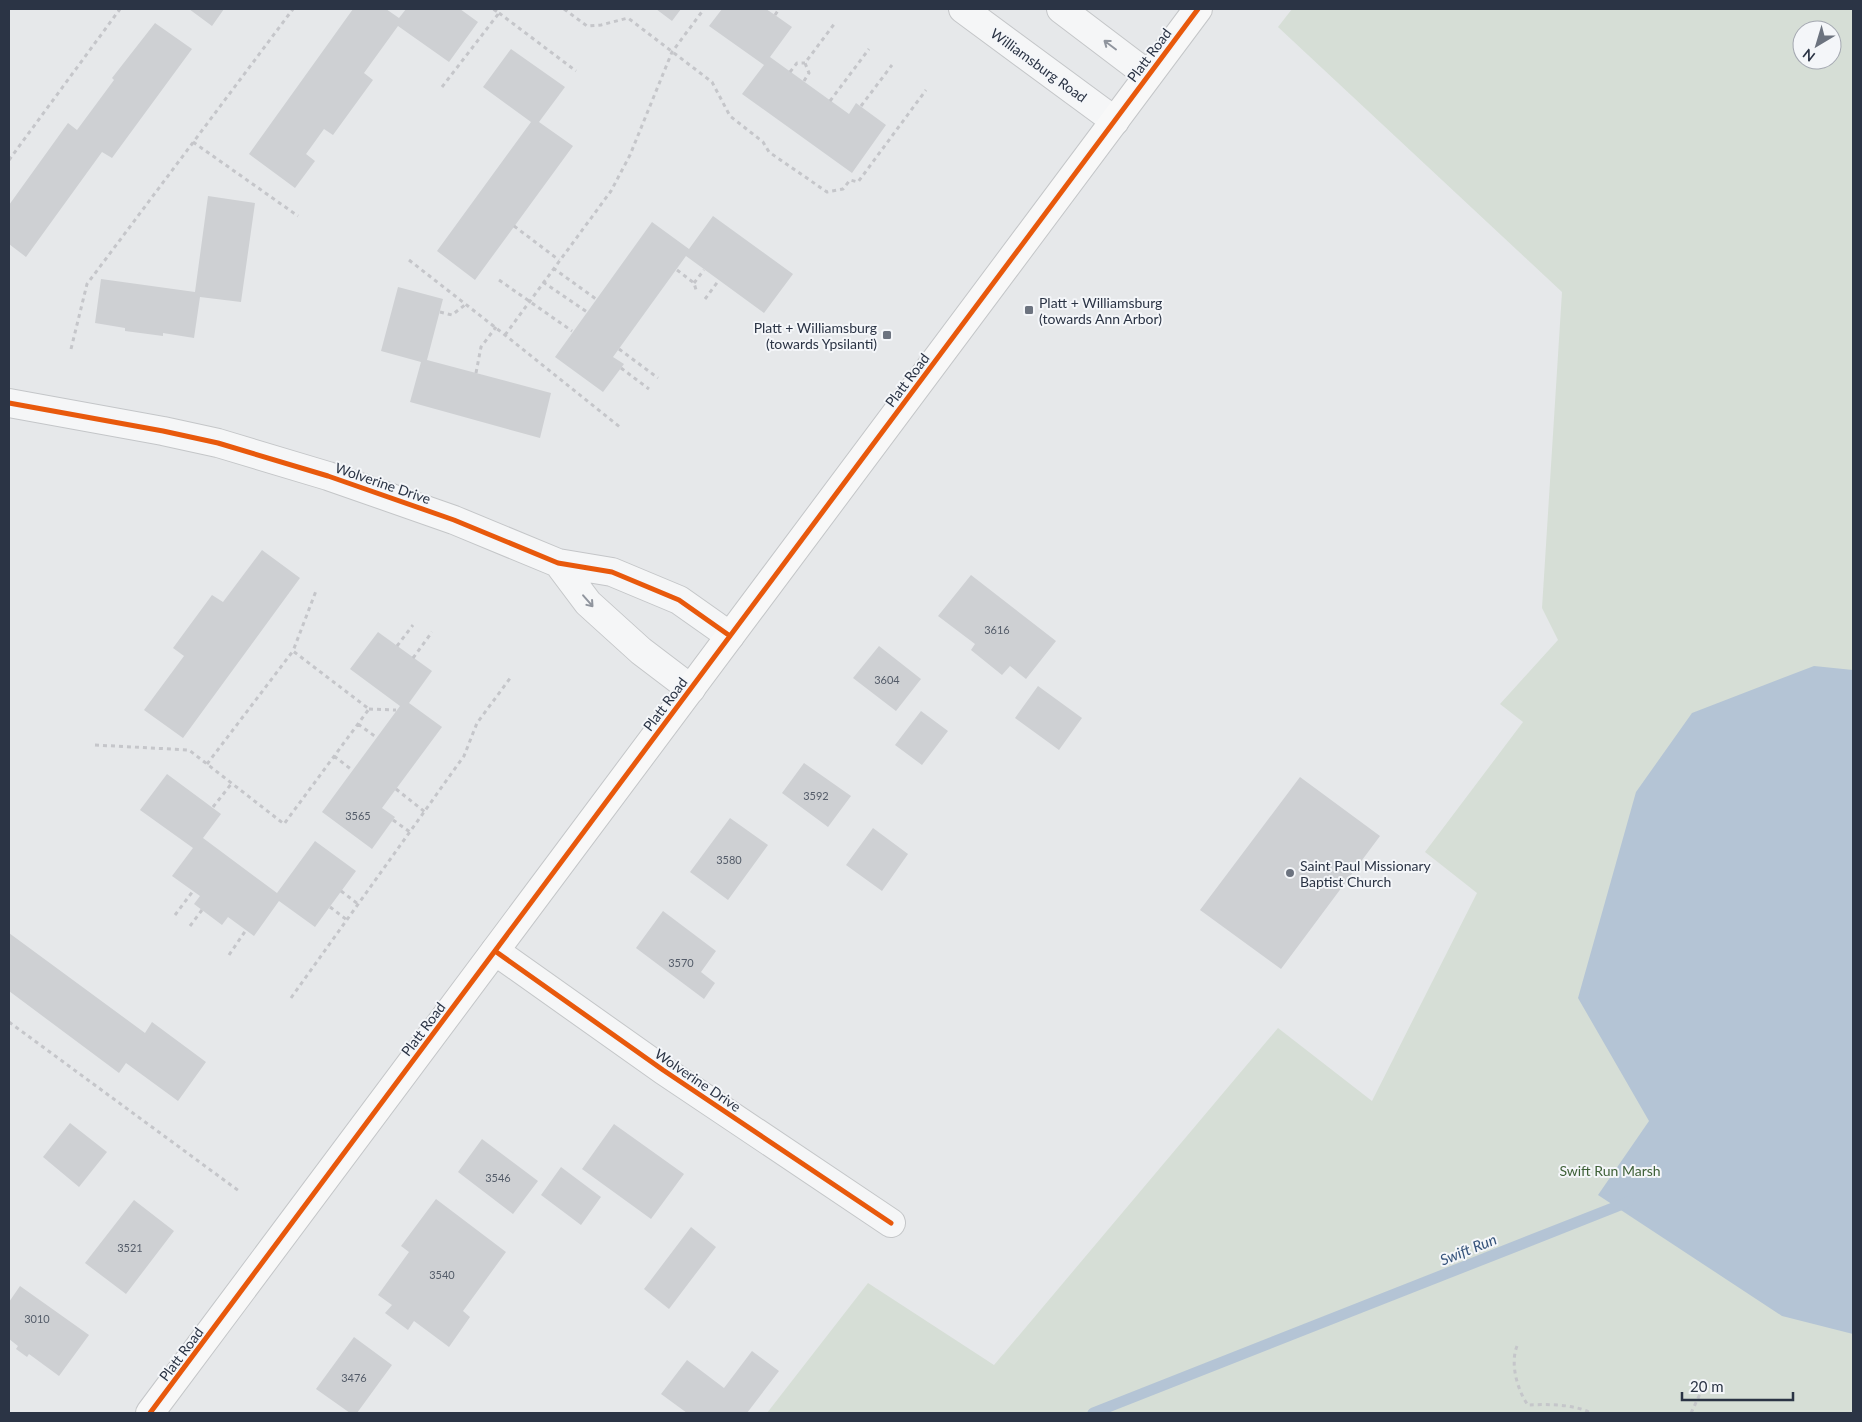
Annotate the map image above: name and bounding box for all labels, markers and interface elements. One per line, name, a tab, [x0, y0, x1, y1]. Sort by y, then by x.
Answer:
north arrow	[1792, 20, 1842, 70]
street label: Williamsburg Road	[988, 24, 1090, 106]
street label: Platt Road	[1123, 25, 1175, 85]
one-way arrow	[1103, 40, 1117, 50]
text: N	[1799, 46, 1818, 66]
place label: Platt + Williamsburg (towards Ann Arbor)	[1039, 294, 1162, 327]
marker: Platt + Williamsburg (towards Ann Arbor)	[1023, 304, 1035, 316]
place label: Platt + Williamsburg (towards Ypsilanti)	[754, 319, 877, 352]
marker: Platt + Williamsburg (towards Ypsilanti)	[881, 329, 893, 341]
street label: Platt Road	[881, 350, 933, 410]
street label: Wolverine Drive	[333, 459, 433, 507]
one-way arrow	[582, 595, 594, 608]
house number: 3616	[984, 623, 1010, 636]
house number: 3604	[874, 673, 900, 686]
street label: Platt Road	[639, 674, 691, 734]
house number: 3592	[803, 789, 829, 802]
house number: 3565	[345, 809, 371, 822]
house number: 3580	[716, 853, 742, 866]
place label: Saint Paul Missionary Baptist Church	[1300, 857, 1432, 890]
marker: Saint Paul Missionary Baptist Church	[1284, 867, 1296, 879]
house number: 3570	[668, 956, 694, 969]
street label: Platt Road	[397, 999, 449, 1059]
street label: Wolverine Drive	[652, 1045, 744, 1115]
park label: Swift Run Marsh	[1559, 1162, 1661, 1179]
house number: 3546	[485, 1171, 511, 1184]
water label: Swift Run	[1437, 1230, 1499, 1268]
house number: 3521	[117, 1241, 143, 1254]
house number: 3540	[429, 1268, 455, 1281]
house number: 3010	[24, 1312, 50, 1325]
street label: Platt Road	[155, 1324, 207, 1384]
scale bar	[1682, 1370, 1793, 1402]
house number: 3476	[341, 1371, 367, 1384]
text: 20 m	[1690, 1377, 1724, 1395]

